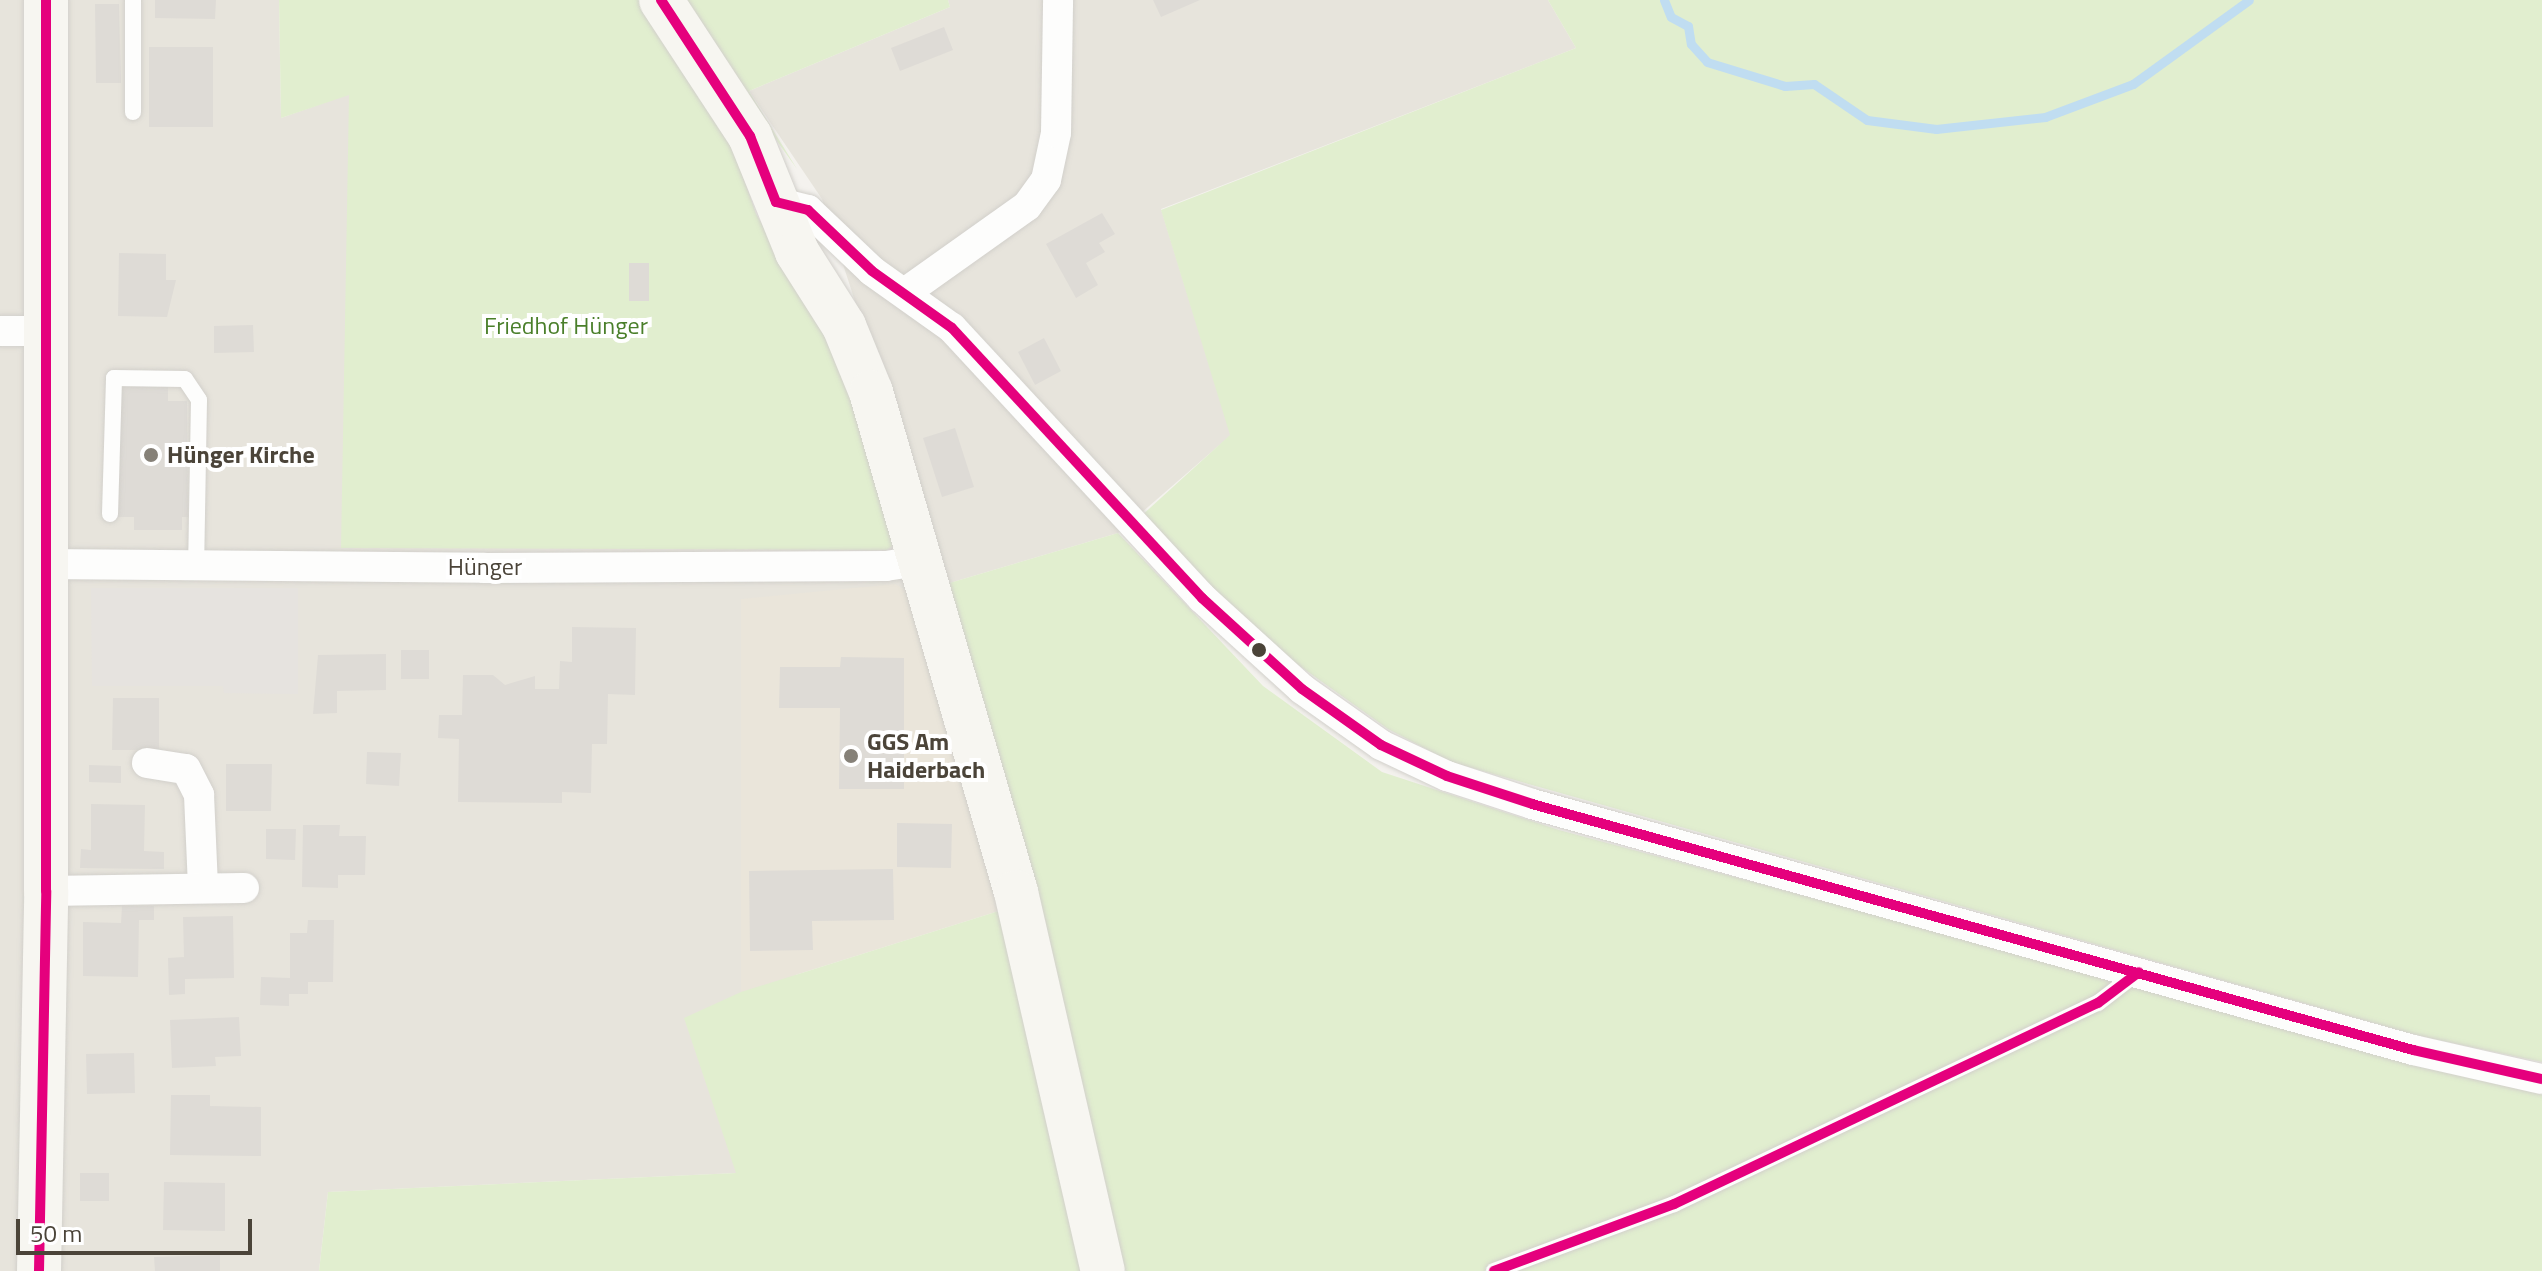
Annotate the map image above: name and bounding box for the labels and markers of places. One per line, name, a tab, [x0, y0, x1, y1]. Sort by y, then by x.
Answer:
place label: Hünger Kirche	[167, 441, 315, 469]
marker: Hünger Kirche	[142, 446, 160, 464]
unlabelled marker	[1251, 642, 1267, 658]
place label: GGS Am Haiderbach	[867, 728, 985, 784]
marker: GGS Am Haiderbach	[842, 747, 860, 765]

